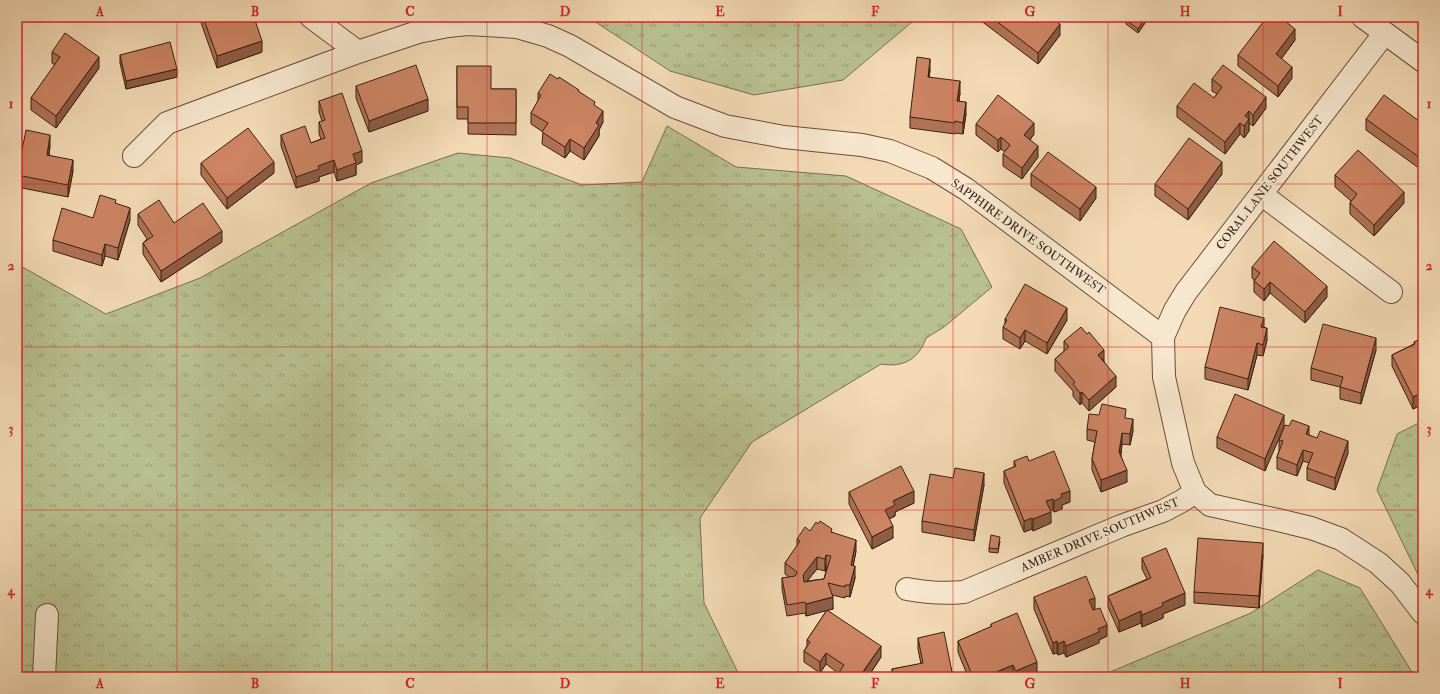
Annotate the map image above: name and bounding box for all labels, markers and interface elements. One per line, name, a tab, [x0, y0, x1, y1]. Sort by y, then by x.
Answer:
text: A	[95, 4, 105, 20]
text: B	[251, 4, 259, 20]
text: C	[405, 4, 415, 20]
text: D	[560, 4, 571, 20]
text: E	[715, 4, 725, 20]
text: F	[871, 4, 880, 20]
text: G	[1025, 4, 1036, 20]
text: H	[1180, 4, 1191, 20]
text: I	[1337, 4, 1343, 20]
text: 1	[9, 96, 14, 112]
text: 1	[1427, 96, 1432, 112]
street label: CORAL LANE SOUTHWEST	[1213, 113, 1327, 253]
street label: SAPPHIRE DRIVE SOUTHWEST	[948, 176, 1108, 298]
text: 2	[8, 258, 15, 274]
text: 2	[1426, 258, 1433, 274]
text: 3	[9, 421, 14, 437]
text: 3	[1427, 421, 1432, 437]
street label: AMBER DRIVE SOUTHWEST	[1017, 495, 1182, 576]
text: 4	[6, 583, 15, 599]
text: 4	[1424, 583, 1433, 599]
text: A	[95, 676, 105, 692]
text: B	[251, 676, 259, 692]
text: C	[405, 676, 415, 692]
text: D	[560, 676, 571, 692]
text: E	[715, 676, 725, 692]
text: F	[871, 676, 880, 692]
text: G	[1025, 676, 1036, 692]
text: H	[1180, 676, 1191, 692]
text: I	[1337, 676, 1343, 692]

